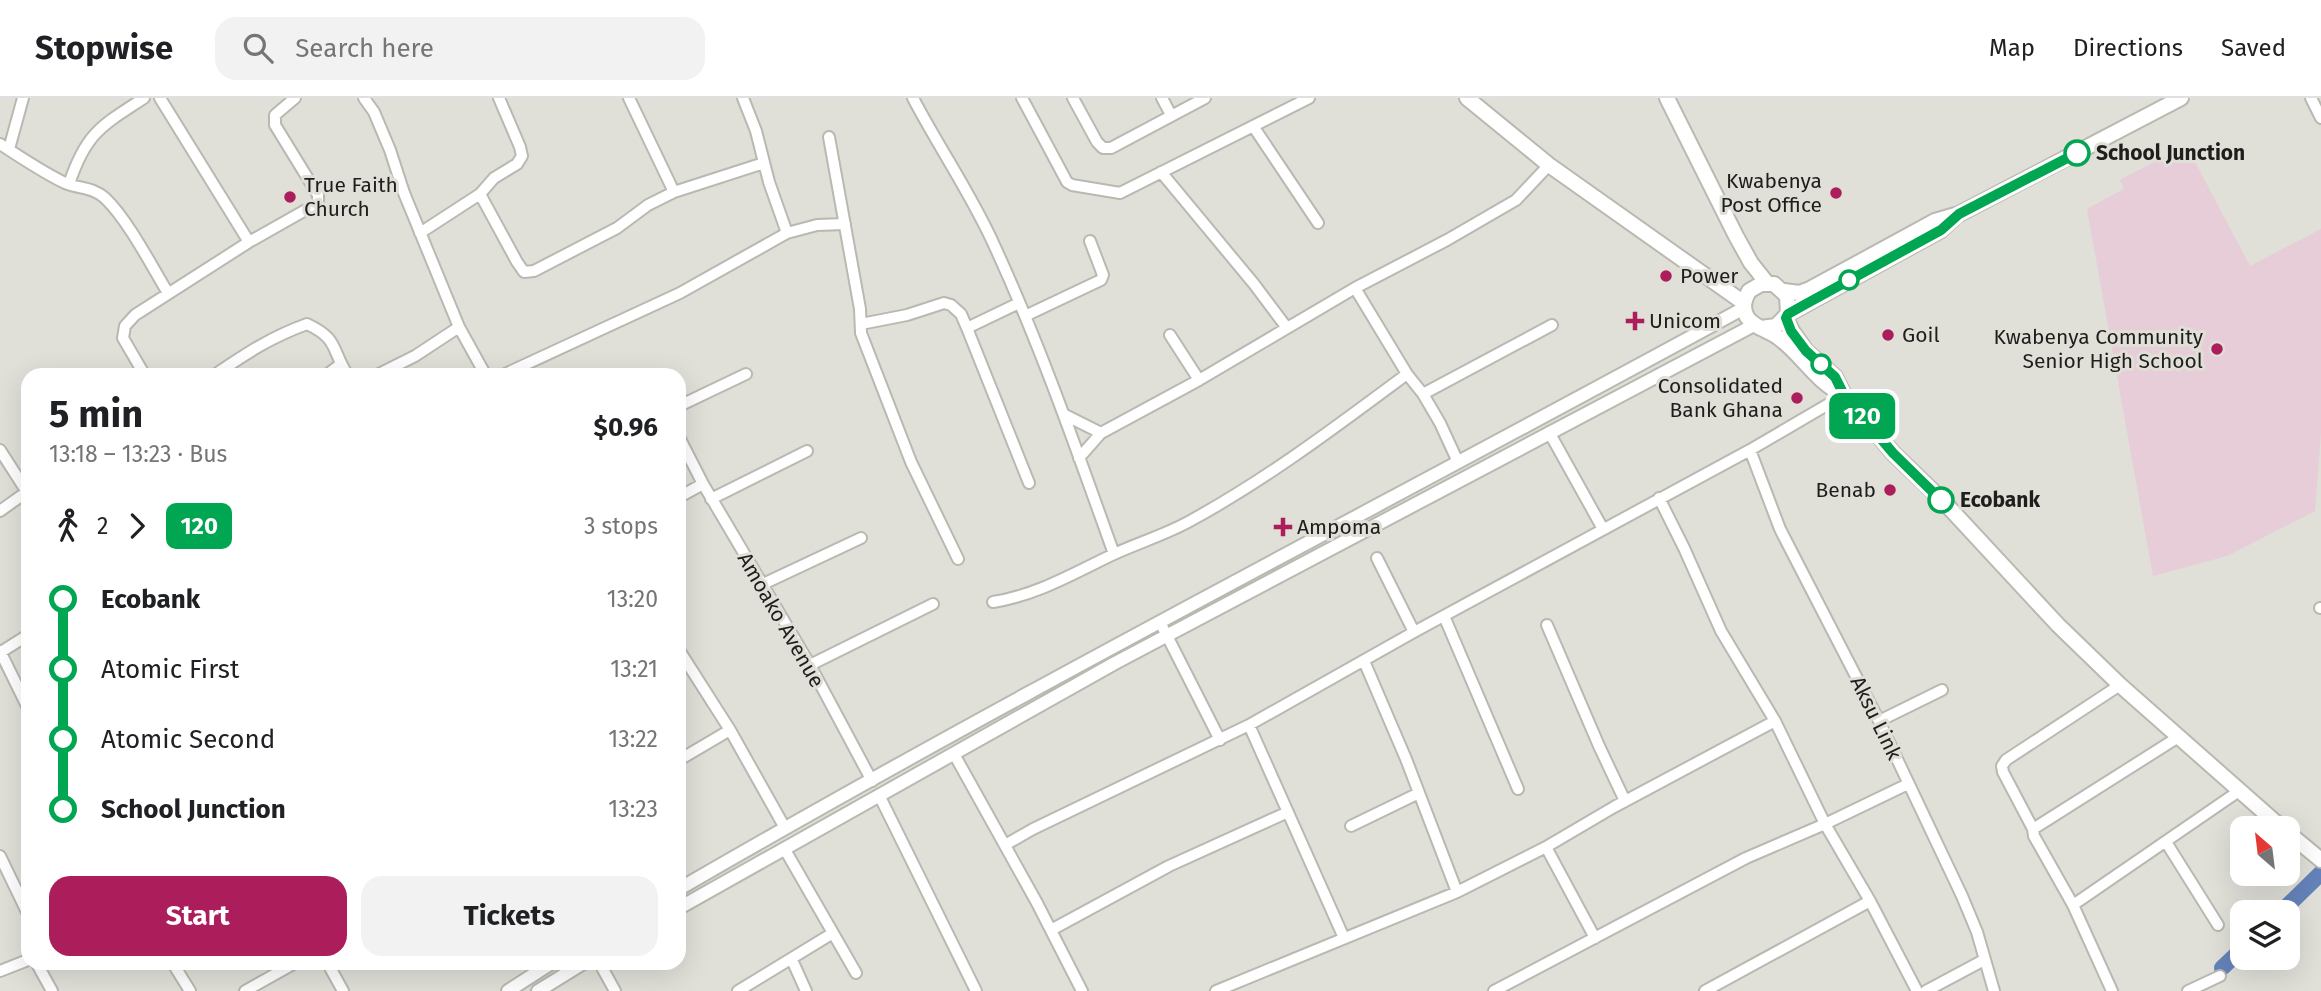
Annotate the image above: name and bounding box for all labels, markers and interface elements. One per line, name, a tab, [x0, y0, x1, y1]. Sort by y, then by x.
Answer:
search box	[215, 17, 705, 80]
text: Stopwise	[35, 28, 173, 68]
icon: search	[239, 29, 277, 67]
text: Search here	[295, 33, 434, 64]
text: Map	[1989, 34, 2035, 62]
text: Directions	[2073, 34, 2183, 62]
text: Saved	[2221, 34, 2286, 62]
marker: School Junction	[2064, 140, 2090, 166]
place label: School Junction	[2096, 140, 2245, 166]
place label: Kwabenya Post Office	[1721, 168, 1822, 218]
place label: True Faith Church	[304, 172, 398, 222]
marker: Kwabenya Post Office	[1828, 185, 1844, 201]
marker: True Faith Church	[282, 189, 298, 205]
place label: Power	[1680, 263, 1738, 289]
marker: Power	[1658, 268, 1674, 284]
unlabelled marker	[1839, 270, 1859, 290]
place label: Unicom	[1649, 308, 1721, 334]
marker: Unicom	[1627, 313, 1643, 329]
place label: Goil	[1902, 322, 1940, 348]
place label: Kwabenya Community Senior High School	[1994, 324, 2204, 374]
marker: Goil	[1880, 327, 1896, 343]
marker: Kwabenya Community Senior High School	[2209, 341, 2225, 357]
unlabelled marker	[1811, 354, 1831, 374]
place label: Consolidated Bank Ghana	[1658, 373, 1783, 423]
marker: Consolidated Bank Ghana	[1789, 390, 1805, 406]
text: 5 min	[49, 391, 143, 437]
line badge: 120	[1822, 393, 1902, 439]
text: 120	[1843, 402, 1881, 430]
text: $0.96	[594, 412, 658, 443]
text: 13:18 – 13:23 · Bus	[49, 440, 227, 468]
place label: Benab	[1816, 477, 1876, 503]
marker: Benab	[1882, 482, 1898, 498]
marker: Ecobank	[1928, 487, 1954, 513]
place label: Ecobank	[1960, 487, 2040, 513]
icon: walk	[49, 507, 87, 545]
icon: forward	[118, 507, 156, 545]
text: 2	[97, 512, 108, 540]
text: 120	[180, 512, 218, 540]
text: 3 stops	[584, 512, 658, 540]
place label: Ampoma	[1297, 514, 1381, 540]
marker: Ampoma	[1275, 519, 1291, 535]
street label: Amoako Avenue	[732, 548, 830, 692]
text: Ecobank	[101, 584, 200, 615]
text: 13:20	[607, 585, 658, 613]
text: Atomic First	[101, 654, 239, 685]
text: 13:21	[610, 655, 658, 683]
street label: Aksu Link	[1845, 672, 1907, 764]
text: Atomic Second	[101, 724, 275, 755]
text: 13:22	[608, 725, 658, 753]
text: School Junction	[101, 794, 286, 825]
text: 13:23	[608, 795, 658, 823]
north arrow	[2230, 816, 2300, 886]
map controls	[2230, 816, 2300, 970]
button: Start	[49, 876, 347, 956]
button: Tickets	[361, 876, 658, 956]
button: layers	[2230, 900, 2300, 970]

